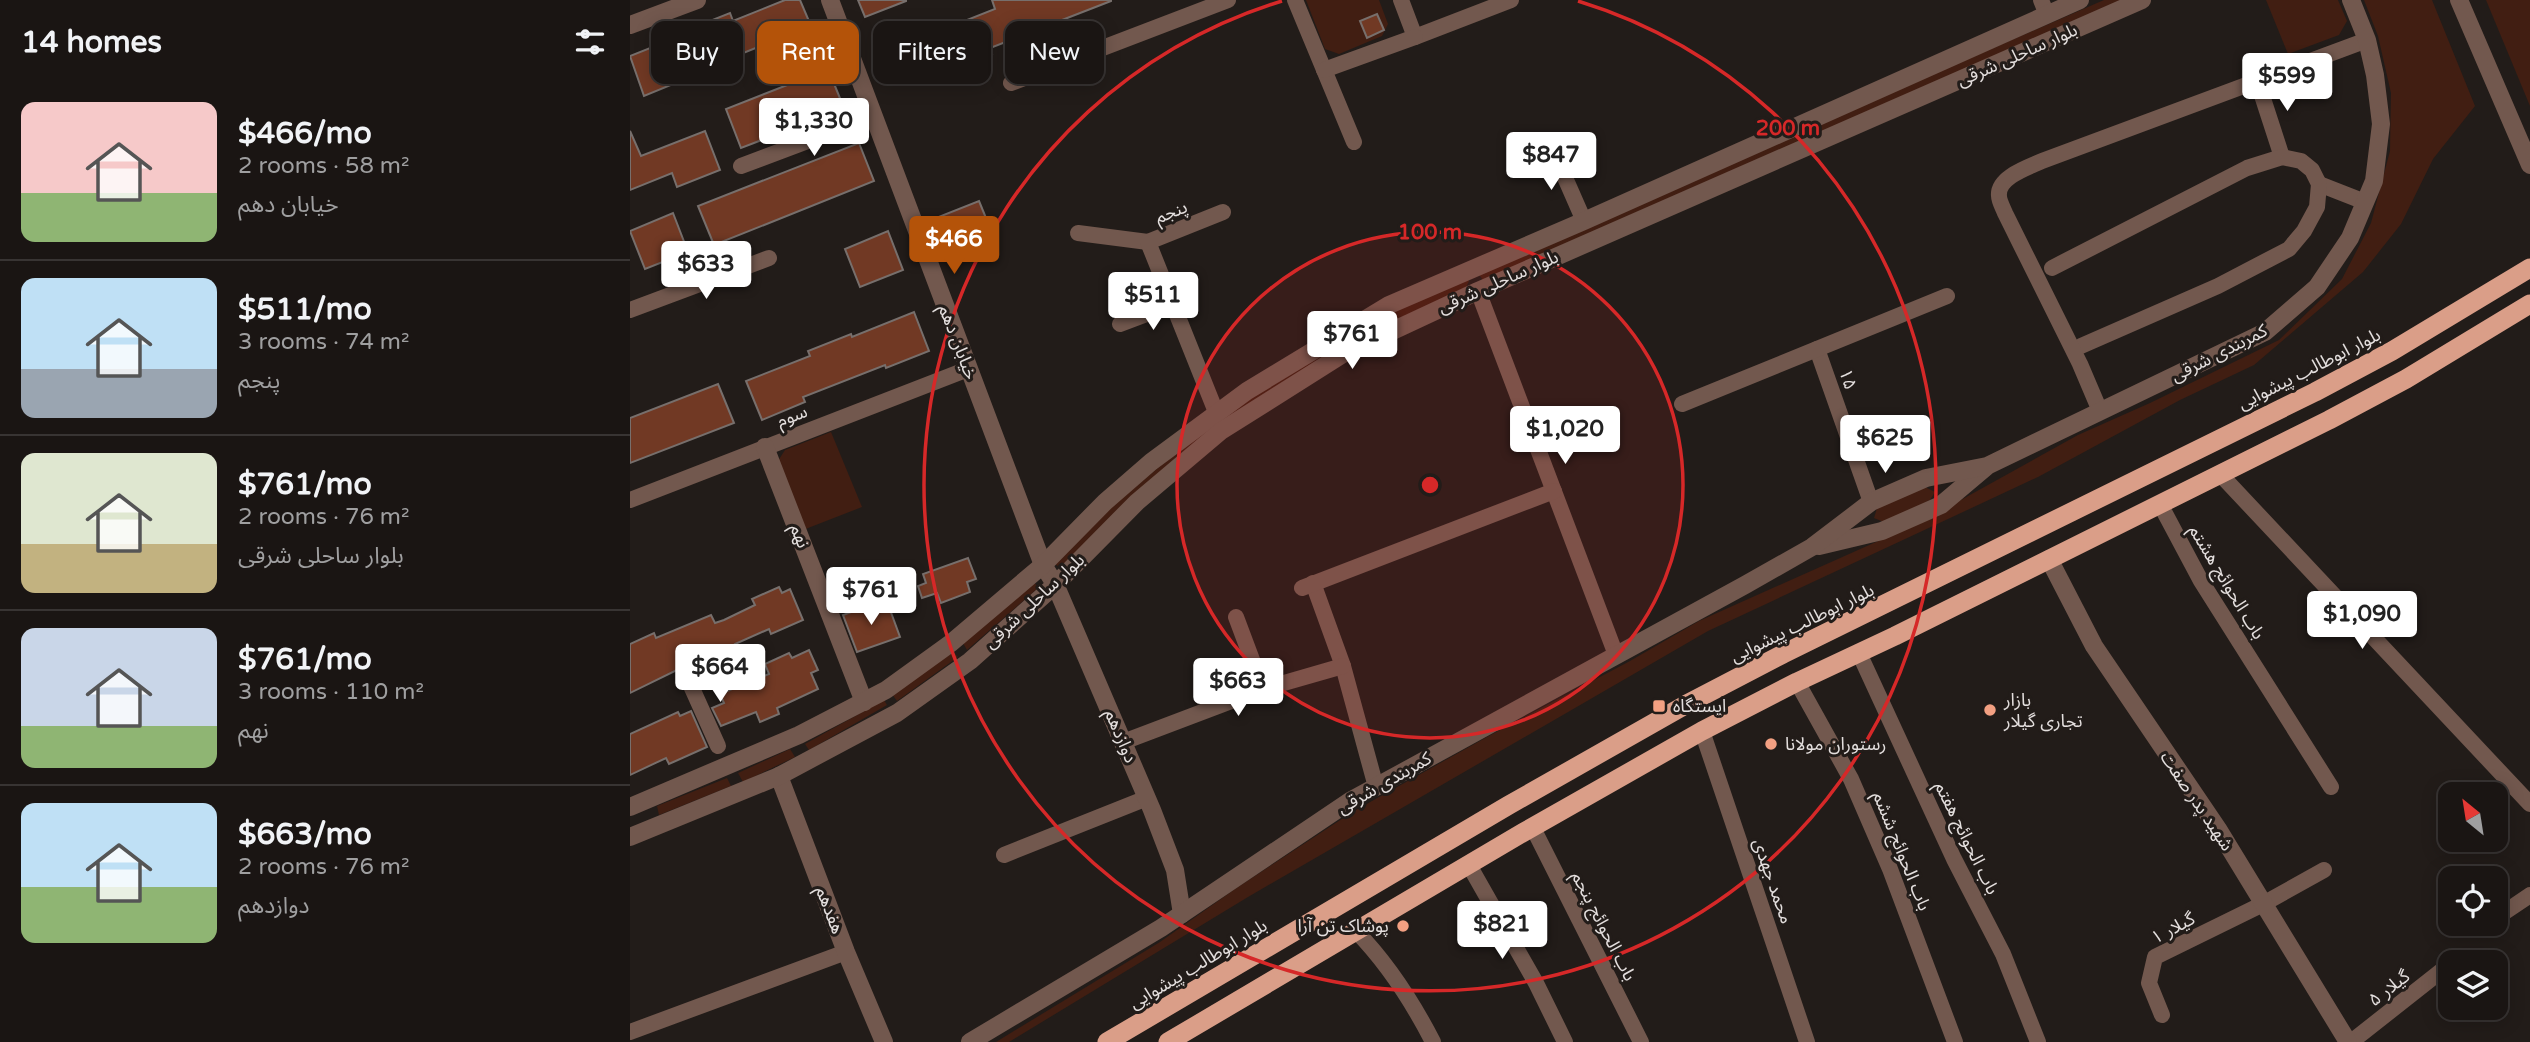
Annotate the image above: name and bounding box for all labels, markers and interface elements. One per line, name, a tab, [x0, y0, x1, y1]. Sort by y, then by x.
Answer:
street label: بلوار ساحلی شرقی	[1953, 19, 2081, 91]
chip: Buy	[651, 21, 743, 84]
chip: Rent	[757, 21, 859, 84]
chip: Filters	[873, 21, 991, 84]
chip: New	[1005, 21, 1104, 84]
icon: filters	[571, 23, 609, 61]
text: 14 homes	[21, 24, 162, 61]
pin: $599	[2246, 54, 2328, 113]
text: $599	[2258, 62, 2316, 90]
pin: $1,330	[757, 99, 871, 158]
text: $1,330	[775, 107, 853, 135]
text: $466/mo	[238, 115, 372, 152]
text: 200 m	[1756, 116, 1820, 141]
icon: home	[77, 130, 161, 214]
pin: $847	[1510, 132, 1592, 192]
text: $847	[1522, 141, 1580, 169]
text: 2 rooms · 58 m²	[238, 152, 409, 180]
text: خیابان دهم	[238, 191, 339, 219]
street label: پنجم	[1152, 196, 1191, 230]
pin: $466	[913, 216, 995, 276]
text: 100 m	[1398, 220, 1462, 245]
text: $466	[925, 225, 983, 253]
pin: $633	[665, 242, 747, 301]
street label: بلوار ساحلی شرقی	[1434, 246, 1562, 318]
text: $633	[677, 250, 735, 278]
pin: $511	[1112, 272, 1194, 332]
text: $511	[1124, 281, 1182, 309]
text: $511/mo	[238, 291, 372, 328]
street label: خیابان دهم	[932, 301, 982, 383]
icon: home	[77, 306, 161, 390]
pin: $761	[1311, 312, 1393, 371]
street label: کمربندی شرقی	[2167, 319, 2271, 387]
text: $761	[1323, 320, 1381, 348]
street label: بلوار ابوطالب پیشوایی	[2234, 324, 2384, 415]
text: 3 rooms · 74 m²	[238, 328, 409, 356]
street label: ۱۵	[1834, 366, 1862, 392]
text: پنجم	[238, 367, 280, 395]
street label: سوم	[773, 400, 812, 435]
pin: $1,020	[1508, 406, 1622, 466]
text: $1,020	[1526, 415, 1604, 443]
pin: $625	[1844, 416, 1926, 475]
text: $625	[1856, 424, 1914, 452]
text: $761/mo	[238, 466, 372, 503]
centre of rings	[1418, 473, 1442, 497]
icon: home	[77, 481, 161, 565]
text: 2 rooms · 76 m²	[238, 503, 409, 531]
street label: نهم	[784, 521, 815, 552]
street label: باب الحوائج هشتم	[2183, 521, 2270, 644]
text: بلوار ساحلی شرقی	[238, 542, 404, 570]
street label: بلوار ساحلی شرقی	[979, 549, 1089, 653]
pin: $761	[830, 568, 912, 627]
text: $761	[842, 576, 900, 604]
street label: بلوار ابوطالب پیشوایی	[1727, 579, 1878, 667]
pin: $1,090	[2305, 592, 2419, 651]
text: $1,090	[2323, 600, 2401, 628]
text: $761/mo	[238, 641, 372, 678]
pin: $664	[679, 644, 761, 704]
text: $664	[691, 653, 749, 681]
icon: home	[77, 656, 161, 740]
pin: $663	[1197, 658, 1279, 718]
text: $663	[1209, 667, 1267, 695]
text: 3 rooms · 110 m²	[238, 678, 424, 706]
place label: بازار تجاری گیلار	[2003, 689, 2083, 732]
place label: ایستگاه	[1673, 695, 1726, 717]
marker: ایستگاه	[1651, 698, 1667, 714]
marker: بازار تجاری گیلار	[1982, 702, 1998, 718]
street label: دوازدهم	[1098, 706, 1142, 767]
text: نهم	[238, 717, 269, 745]
place label: رستوران مولانا	[1785, 733, 1886, 755]
marker: رستوران مولانا	[1763, 736, 1779, 752]
street label: کمربندی شرقی	[1333, 747, 1436, 819]
street label: شهید پدر صفت	[2156, 747, 2238, 855]
street label: باب الحوائج هفتم	[1928, 778, 2004, 899]
north arrow	[2438, 782, 2508, 852]
map controls	[2438, 782, 2508, 1020]
street label: باب الحوائج ششم	[1866, 788, 1936, 915]
text: $663/mo	[238, 816, 372, 853]
icon: home	[77, 831, 161, 915]
street label: محمد جهدی	[1748, 836, 1798, 926]
text: 2 rooms · 76 m²	[238, 853, 409, 881]
button: locate	[2438, 866, 2508, 936]
street label: باب الحوائج پنجم	[1565, 867, 1641, 985]
street label: هفدهم	[809, 883, 849, 938]
text: دوازدهم	[238, 892, 310, 920]
pin: $821	[1461, 902, 1543, 961]
street label: گیلار ۱	[2147, 907, 2199, 949]
text: $821	[1473, 910, 1531, 938]
street label: بلوار ابوطالب پیشوایی	[1125, 914, 1271, 1014]
place label: پوشاک تن آرا	[1297, 915, 1389, 937]
marker: پوشاک تن آرا	[1395, 918, 1411, 934]
button: layers	[2438, 950, 2508, 1020]
street label: گیلار ۵	[2364, 965, 2415, 1011]

